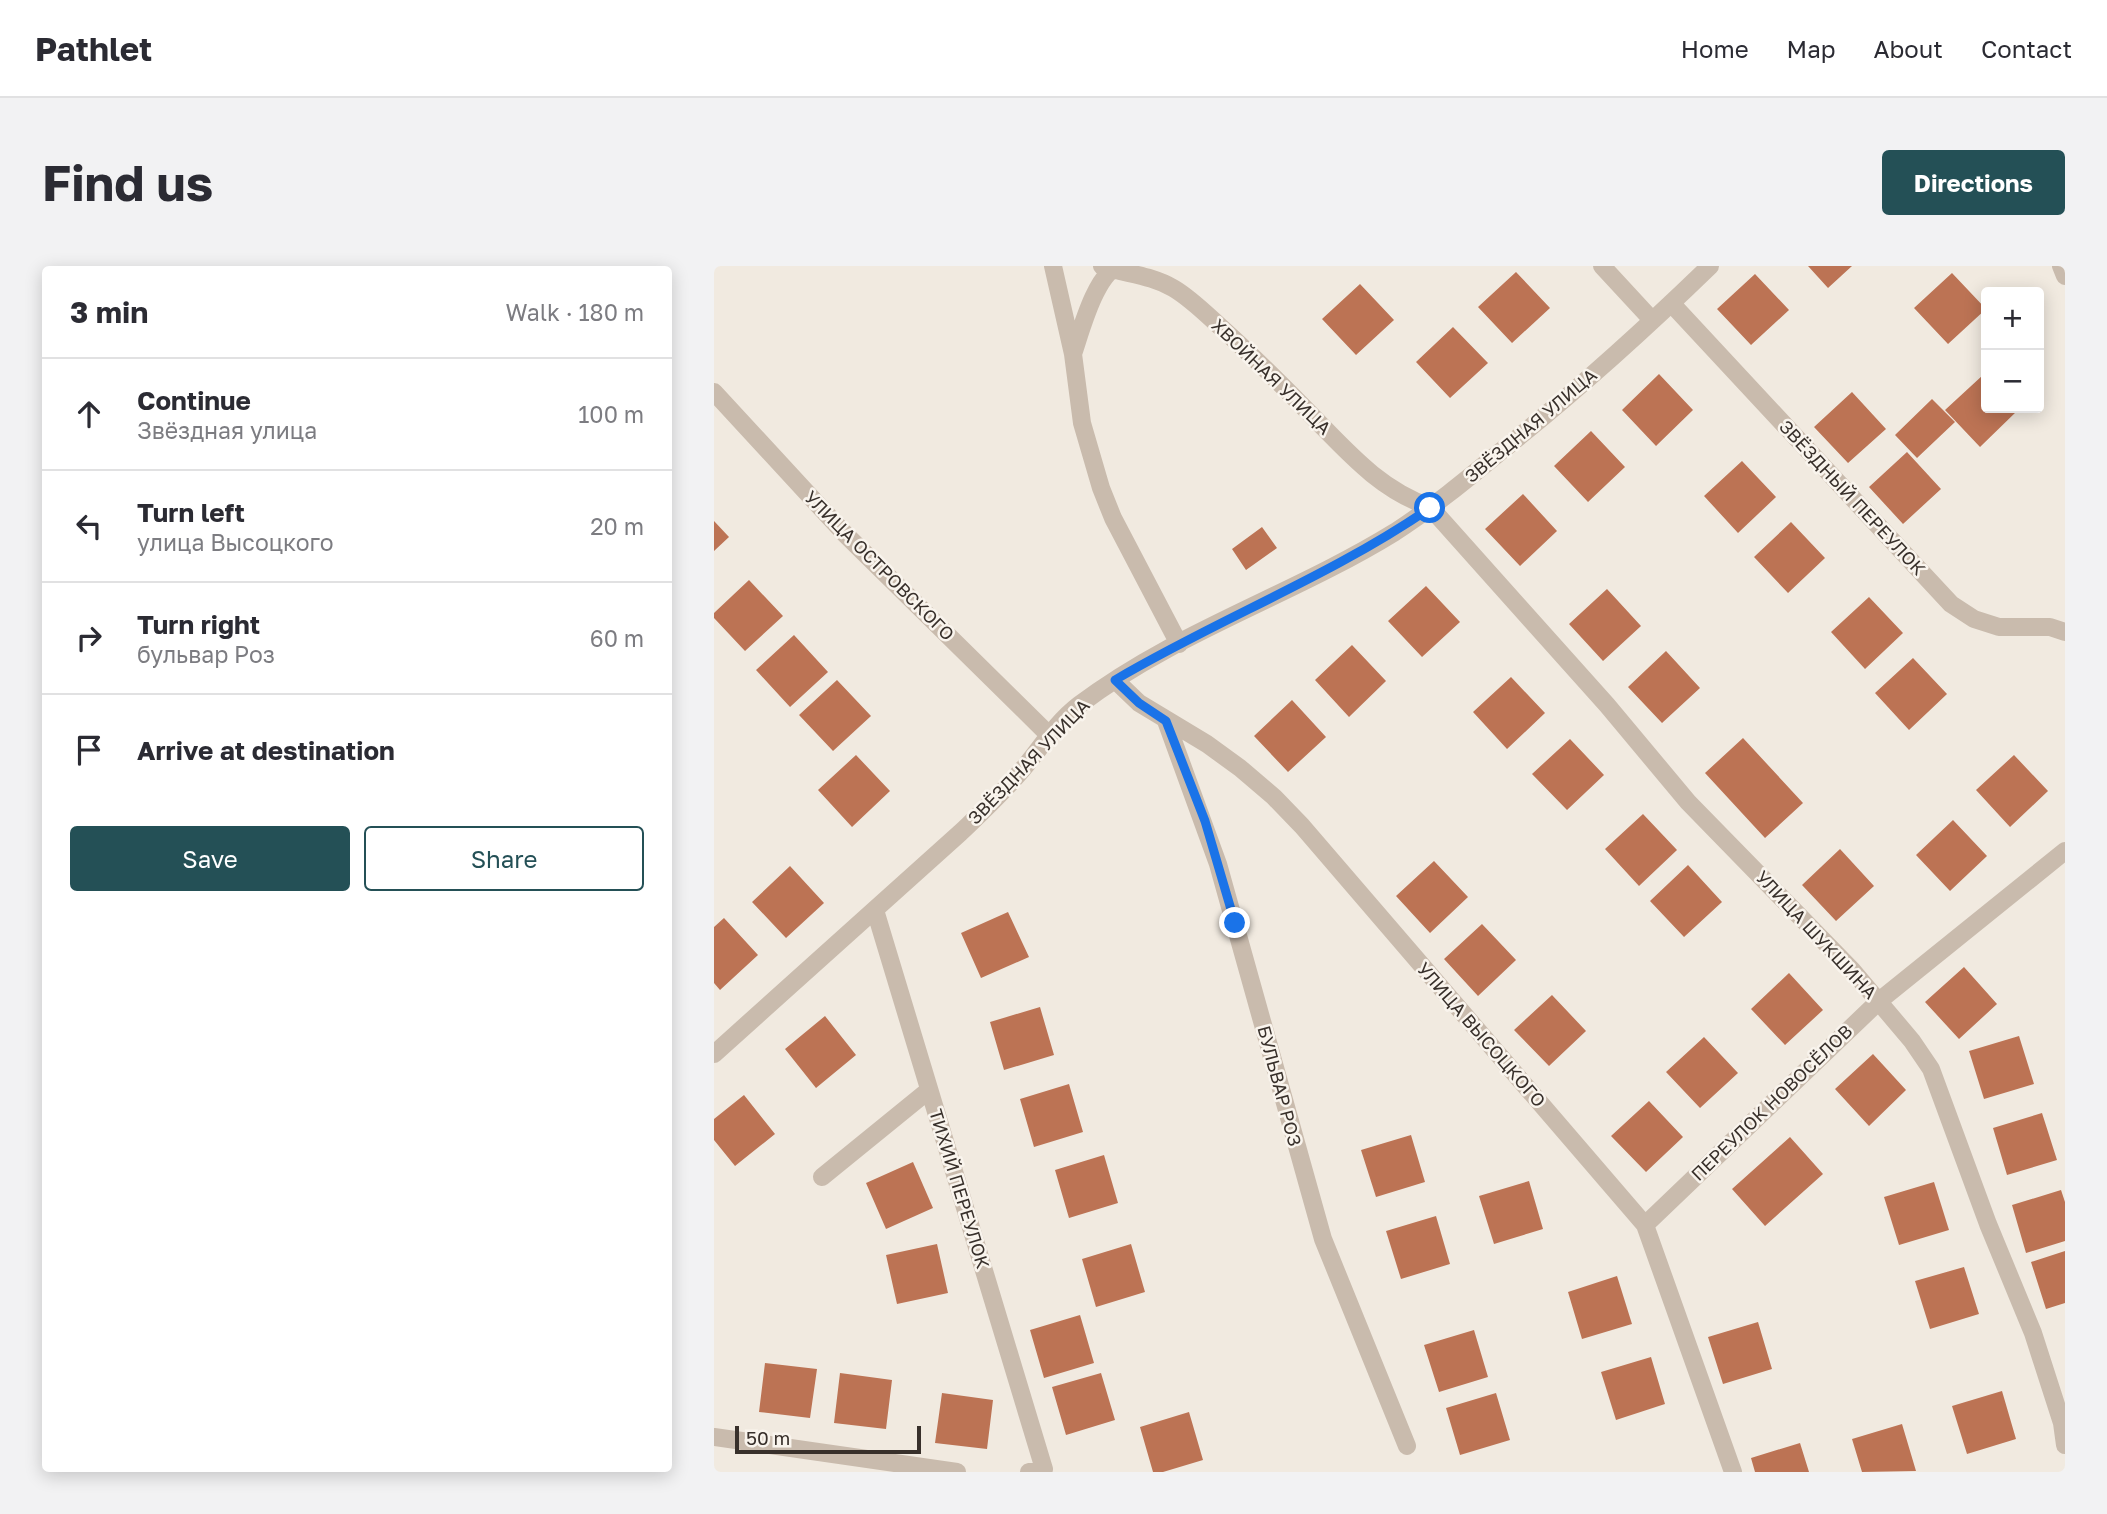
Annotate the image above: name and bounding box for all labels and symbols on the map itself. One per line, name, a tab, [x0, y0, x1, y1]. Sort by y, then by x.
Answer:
street label: ХВОЙНАЯ УЛИЦА	[1208, 314, 1336, 439]
street label: ЗВЁЗДНАЯ УЛИЦА	[1460, 364, 1601, 487]
street label: ЗВЁЗДНЫЙ ПЕРЕУЛОК	[1775, 415, 1931, 580]
street label: УЛИЦА ОСТРОВСКОГО	[800, 486, 959, 645]
route start	[1414, 492, 1445, 523]
street label: ЗВЁЗДНАЯ УЛИЦА	[963, 694, 1094, 829]
street label: УЛИЦА ШУКШИНА	[1752, 866, 1882, 1003]
route end	[1219, 907, 1250, 938]
street label: УЛИЦА ВЫСОЦКОГО	[1413, 958, 1551, 1111]
street label: ПЕРЕУЛОК НОВОСЁЛОВ	[1686, 1020, 1856, 1185]
street label: БУЛЬВАР РОЗ	[1253, 1023, 1307, 1148]
street label: ТИХИЙ ПЕРЕУЛОК	[925, 1106, 995, 1272]
scale bar	[735, 1423, 920, 1455]

